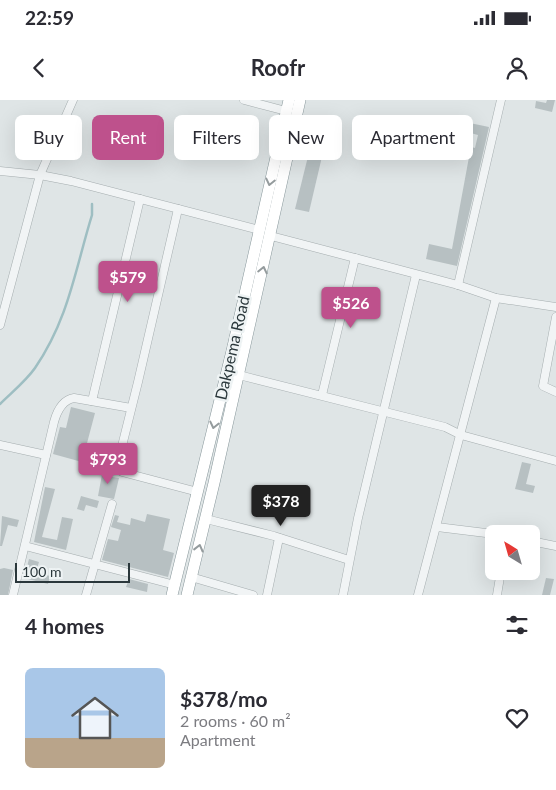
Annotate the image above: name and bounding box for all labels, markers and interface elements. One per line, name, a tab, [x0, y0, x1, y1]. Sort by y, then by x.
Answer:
text: 22:59	[25, 6, 74, 29]
icon: back	[25, 54, 53, 82]
text: Roofr	[251, 54, 305, 81]
icon: person	[503, 54, 531, 82]
chip: Buy	[15, 115, 82, 160]
chip: Rent	[92, 115, 164, 160]
chip: Filters	[174, 115, 259, 160]
chip: New	[269, 115, 342, 160]
chip: Apartment	[352, 115, 473, 160]
one-way arrow	[265, 177, 276, 186]
pin: $579	[98, 260, 158, 303]
one-way arrow	[257, 266, 268, 274]
text: $579	[109, 267, 147, 286]
pin: $526	[321, 286, 381, 329]
text: $526	[332, 293, 370, 312]
street label: Dakpema Road	[210, 294, 253, 402]
one-way arrow	[209, 421, 220, 430]
pin: $793	[78, 442, 138, 485]
text: $793	[89, 449, 127, 468]
pin: $378	[251, 484, 311, 527]
text: $378	[262, 491, 300, 510]
north arrow	[485, 525, 540, 580]
map controls	[485, 525, 540, 580]
one-way arrow	[193, 543, 204, 552]
scale bar	[15, 560, 130, 583]
text: 100 m	[22, 563, 61, 580]
icon: filters	[503, 611, 531, 639]
text: 4 homes	[25, 613, 104, 638]
text: $378/mo	[180, 686, 268, 711]
icon: home	[65, 688, 125, 748]
icon: heart	[503, 704, 531, 732]
text: 2 rooms · 60 m²	[180, 711, 291, 730]
text: Apartment	[180, 730, 255, 749]

